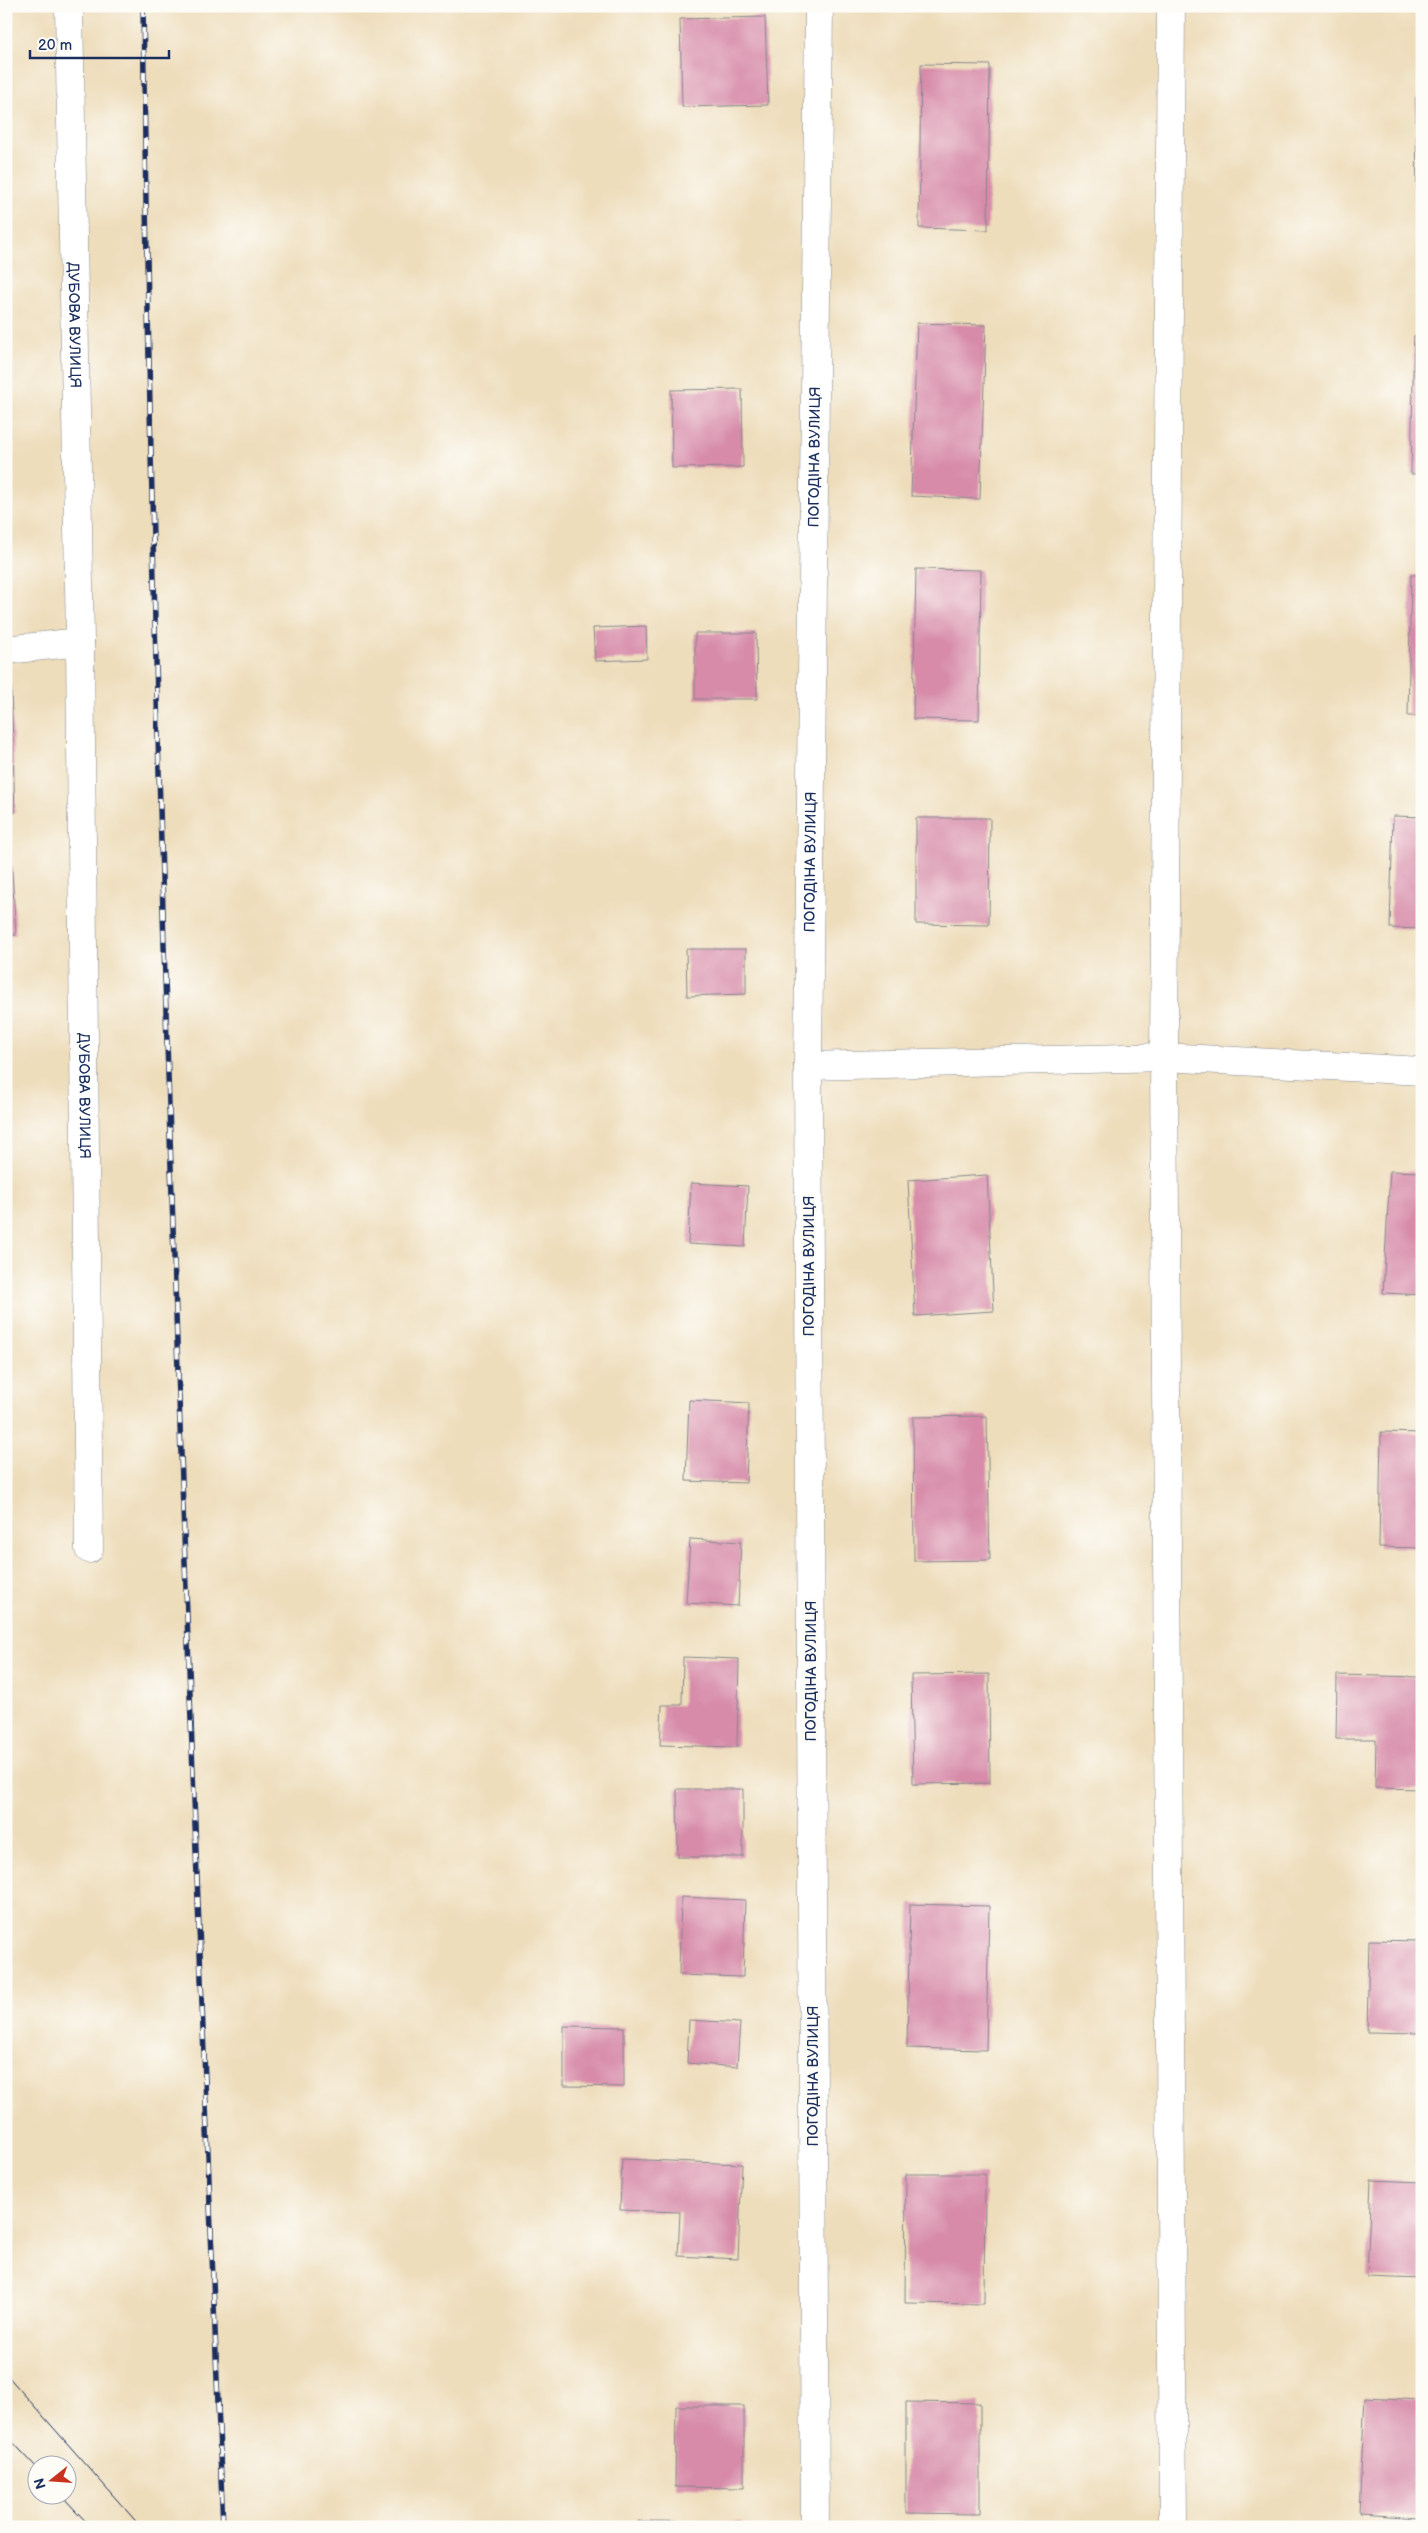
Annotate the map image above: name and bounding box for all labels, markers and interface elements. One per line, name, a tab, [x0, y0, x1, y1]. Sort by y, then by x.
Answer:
scale bar	[30, 28, 169, 60]
text: 20 m	[38, 36, 72, 55]
street label: ДУБОВА ВУЛИЦЯ	[63, 262, 85, 388]
street label: ПОГОДІНА ВУЛИЦЯ	[805, 386, 825, 528]
street label: ПОГОДІНА ВУЛИЦЯ	[800, 791, 821, 933]
street label: ДУБОВА ВУЛИЦЯ	[74, 1033, 94, 1159]
street label: ПОГОДІНА ВУЛИЦЯ	[800, 1196, 819, 1336]
street label: ПОГОДІНА ВУЛИЦЯ	[802, 1601, 821, 1741]
street label: ПОГОДІНА ВУЛИЦЯ	[804, 2006, 823, 2146]
north arrow	[28, 2456, 78, 2506]
text: N	[30, 2476, 50, 2491]

